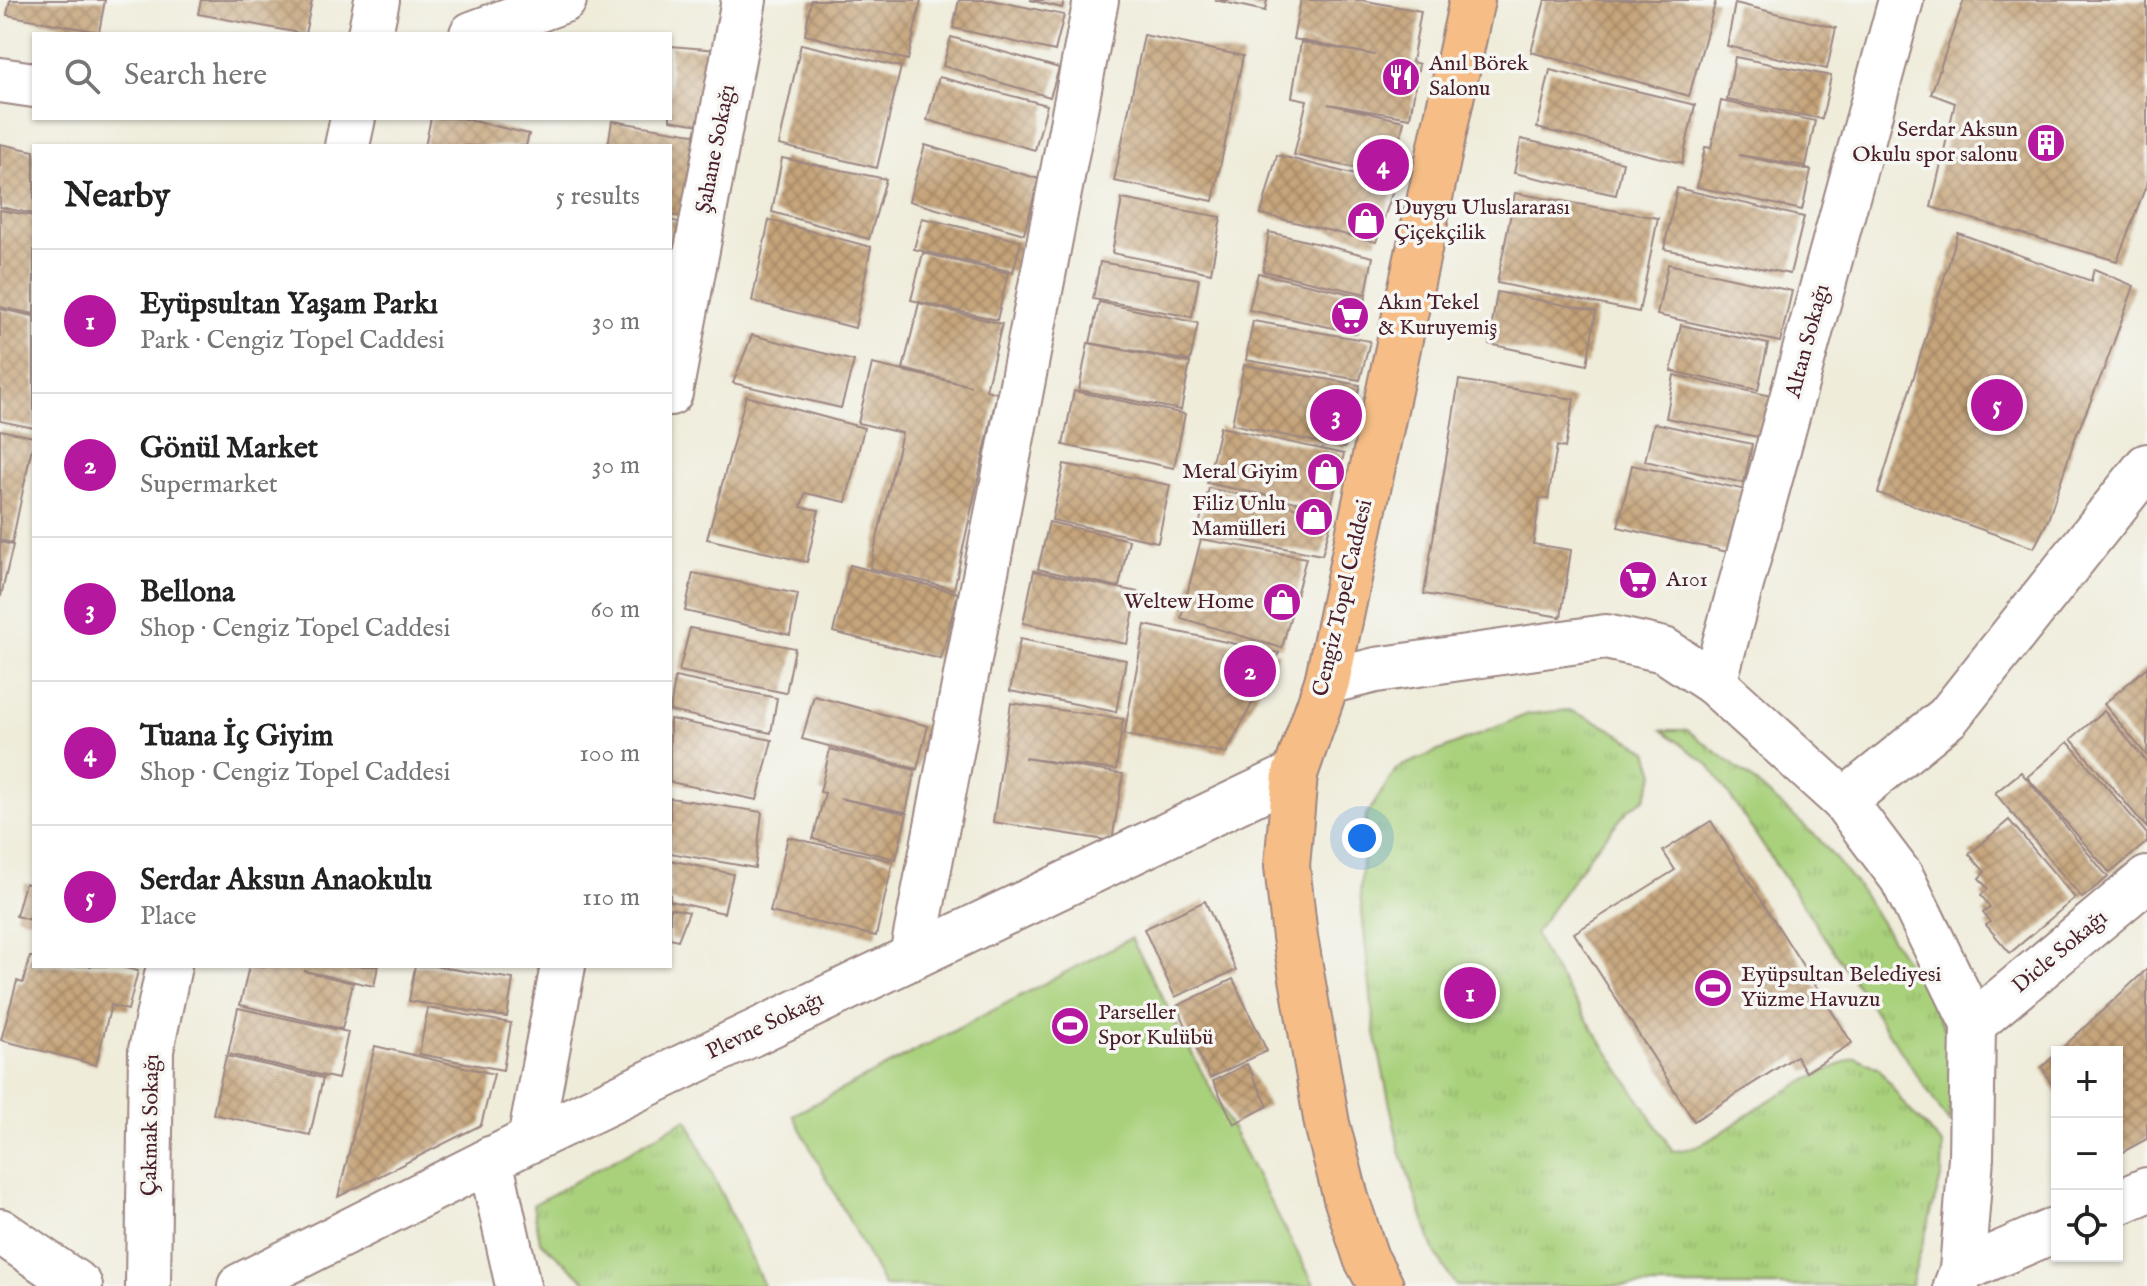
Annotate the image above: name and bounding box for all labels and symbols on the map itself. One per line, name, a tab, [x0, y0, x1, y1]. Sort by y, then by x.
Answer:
place label: Anıl Börek Salonu	[1428, 50, 1529, 103]
restaurant icon: Anıl Börek Salonu	[1380, 56, 1422, 98]
street label: Şahane Sokağı	[690, 82, 742, 216]
place label: Serdar Aksun Okulu spor salonu	[1852, 116, 2018, 169]
building icon: Serdar Aksun Okulu spor salonu	[2025, 122, 2067, 164]
pin: 4	[1357, 135, 1409, 195]
place label: Duygu Uluslararası Çiçekçilik	[1394, 194, 1570, 247]
shop icon: Duygu Uluslararası Çiçekçilik	[1345, 200, 1387, 242]
street label: Altan Sokağı	[1779, 281, 1837, 402]
place label: Akın Tekel & Kuruyemiş	[1377, 289, 1497, 342]
supermarket icon: Akın Tekel & Kuruyemiş	[1329, 295, 1371, 337]
pin: 5	[1971, 375, 2023, 435]
pin: 3	[1310, 385, 1362, 445]
shop icon: Meral Giyim	[1305, 451, 1347, 493]
place label: Meral Giyim	[1182, 458, 1298, 486]
place label: Filiz Unlu Mamülleri	[1192, 490, 1286, 543]
shop icon: Filiz Unlu Mamülleri	[1293, 496, 1335, 538]
street label: Cengiz Topel Caddesi	[1307, 497, 1379, 699]
supermarket icon: A101	[1617, 559, 1659, 601]
place label: A101	[1665, 566, 1708, 594]
shop icon: Weltew Home	[1261, 581, 1303, 623]
place label: Weltew Home	[1124, 588, 1254, 616]
pin: 2	[1224, 641, 1276, 701]
your location	[1342, 818, 1382, 858]
street label: Dicle Sokağı	[2007, 904, 2113, 1000]
place label: Eyüpsultan Belediyesi Yüzme Havuzu	[1741, 961, 1941, 1014]
pin: 1	[1444, 963, 1496, 1023]
sports icon: Eyüpsultan Belediyesi Yüzme Havuzu	[1692, 967, 1734, 1009]
street label: Plevne Sokağı	[702, 985, 828, 1066]
place label: Parseller Spor Kulübü	[1098, 999, 1214, 1052]
sports icon: Parseller Spor Kulübü	[1049, 1005, 1091, 1047]
street label: Çakmak Sokağı	[136, 1054, 166, 1196]

